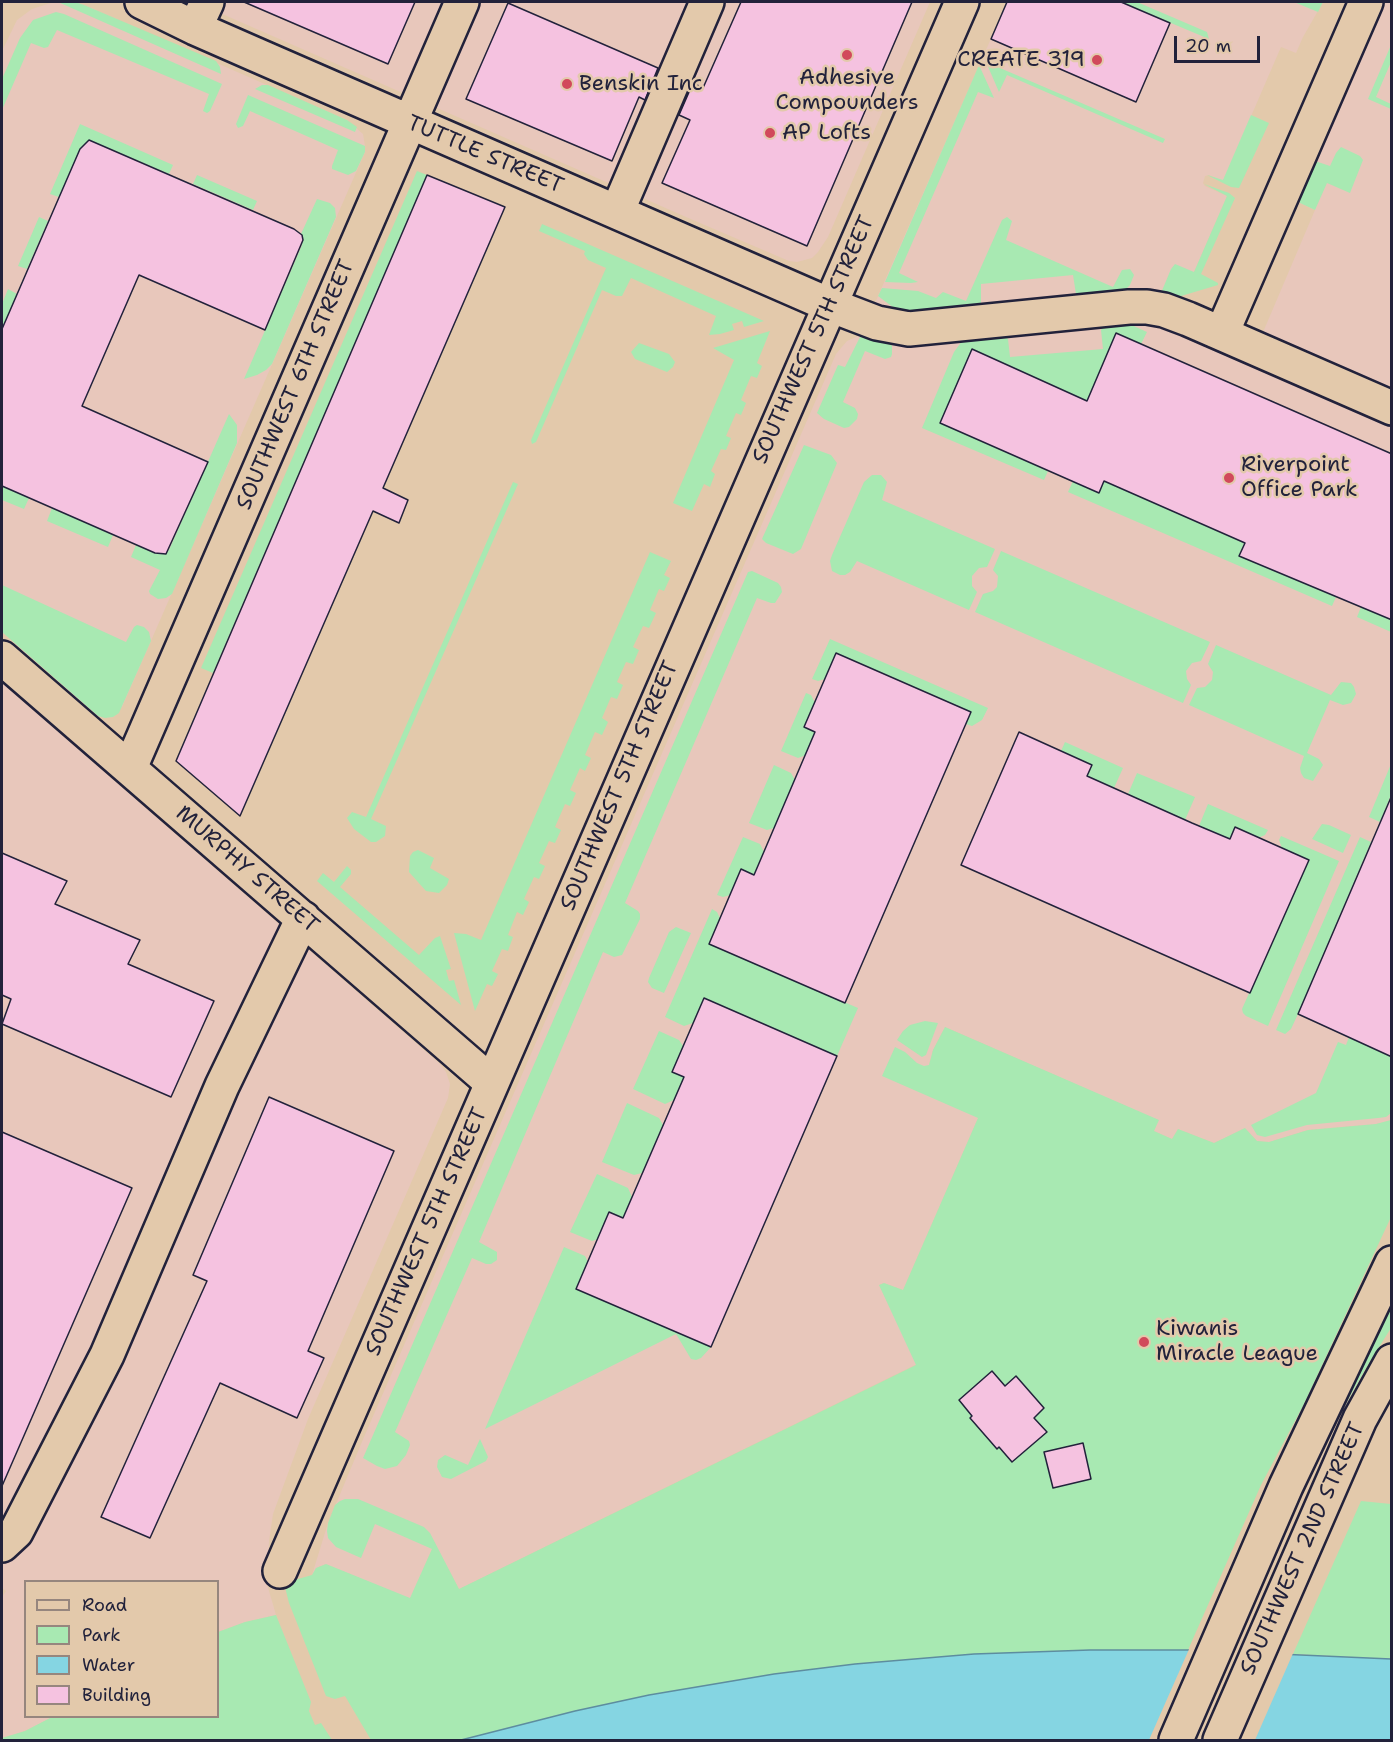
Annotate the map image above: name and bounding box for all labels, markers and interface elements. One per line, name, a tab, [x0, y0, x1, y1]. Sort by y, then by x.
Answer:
scale bar	[1177, 24, 1262, 62]
text: 20 m	[1185, 34, 1231, 58]
place label: CREATE 319	[957, 47, 1085, 73]
marker: Adhesive Compounders	[840, 48, 854, 62]
marker: CREATE 319	[1090, 53, 1104, 67]
place label: Adhesive Compounders	[775, 65, 919, 116]
place label: Benskin Inc	[579, 71, 703, 97]
marker: Benskin Inc	[560, 77, 574, 91]
street label: TUTTLE STREET	[403, 110, 567, 200]
place label: AP Lofts	[782, 120, 871, 146]
marker: AP Lofts	[763, 126, 777, 140]
street label: SOUTHWEST 5TH STREET	[747, 212, 881, 468]
street label: SOUTHWEST 6TH STREET	[231, 256, 361, 514]
place label: Riverpoint Office Park	[1241, 452, 1358, 504]
marker: Riverpoint Office Park	[1222, 471, 1236, 485]
street label: SOUTHWEST 5TH STREET	[555, 657, 685, 915]
street label: MURPHY STREET	[170, 801, 324, 939]
street label: SOUTHWEST 5TH STREET	[360, 1104, 494, 1360]
place label: Kiwanis Miracle League	[1156, 1316, 1318, 1368]
marker: Kiwanis Miracle League	[1137, 1335, 1151, 1349]
street label: SOUTHWEST 2ND STREET	[1235, 1419, 1371, 1679]
legend	[24, 1580, 219, 1718]
text: Road	[82, 1593, 127, 1617]
text: Park	[82, 1623, 121, 1647]
text: Water	[82, 1653, 135, 1677]
text: Building	[82, 1683, 151, 1707]

